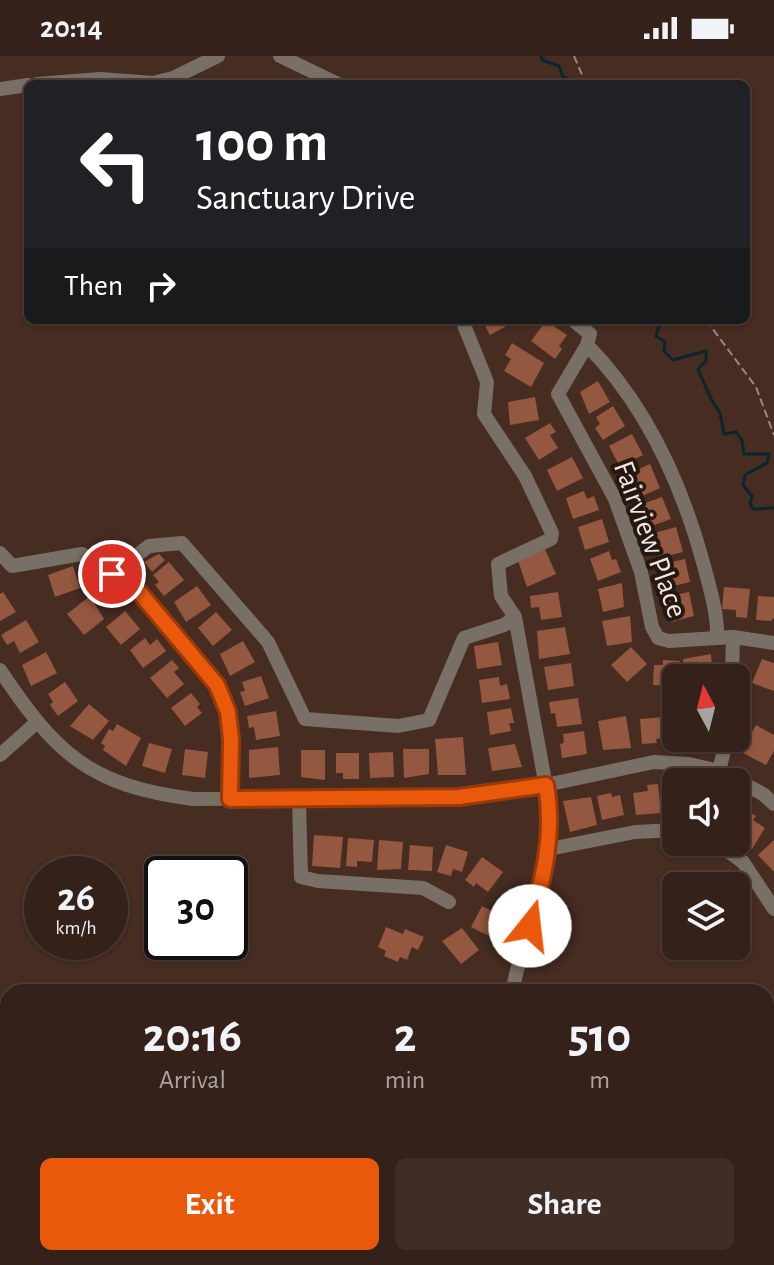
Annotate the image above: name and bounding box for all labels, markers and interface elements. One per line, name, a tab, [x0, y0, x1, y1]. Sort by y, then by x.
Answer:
text: 20:14	[40, 13, 103, 43]
icon: left	[64, 112, 168, 216]
text: 100 m	[196, 115, 328, 171]
text: Sanctuary Drive	[196, 180, 415, 216]
icon: right	[139, 264, 183, 308]
text: Then	[64, 271, 123, 301]
street label: Fairview Place	[608, 457, 692, 622]
pin	[78, 540, 146, 608]
icon: arrive	[90, 552, 134, 596]
north arrow	[662, 664, 750, 752]
map controls	[662, 664, 750, 960]
button: sound	[662, 768, 750, 856]
speed limit sign: 30	[144, 856, 248, 960]
button: layers	[662, 872, 750, 960]
text: 26	[57, 878, 95, 918]
position arrow	[488, 884, 572, 968]
text: km/h	[55, 918, 97, 938]
text: 20:16	[143, 1013, 242, 1061]
text: 2	[394, 1013, 416, 1061]
text: 510	[568, 1013, 631, 1061]
text: Arrival	[159, 1067, 226, 1093]
text: min	[385, 1067, 425, 1093]
text: m	[589, 1067, 610, 1093]
button: Exit	[40, 1158, 379, 1250]
button: Share	[395, 1158, 734, 1250]

